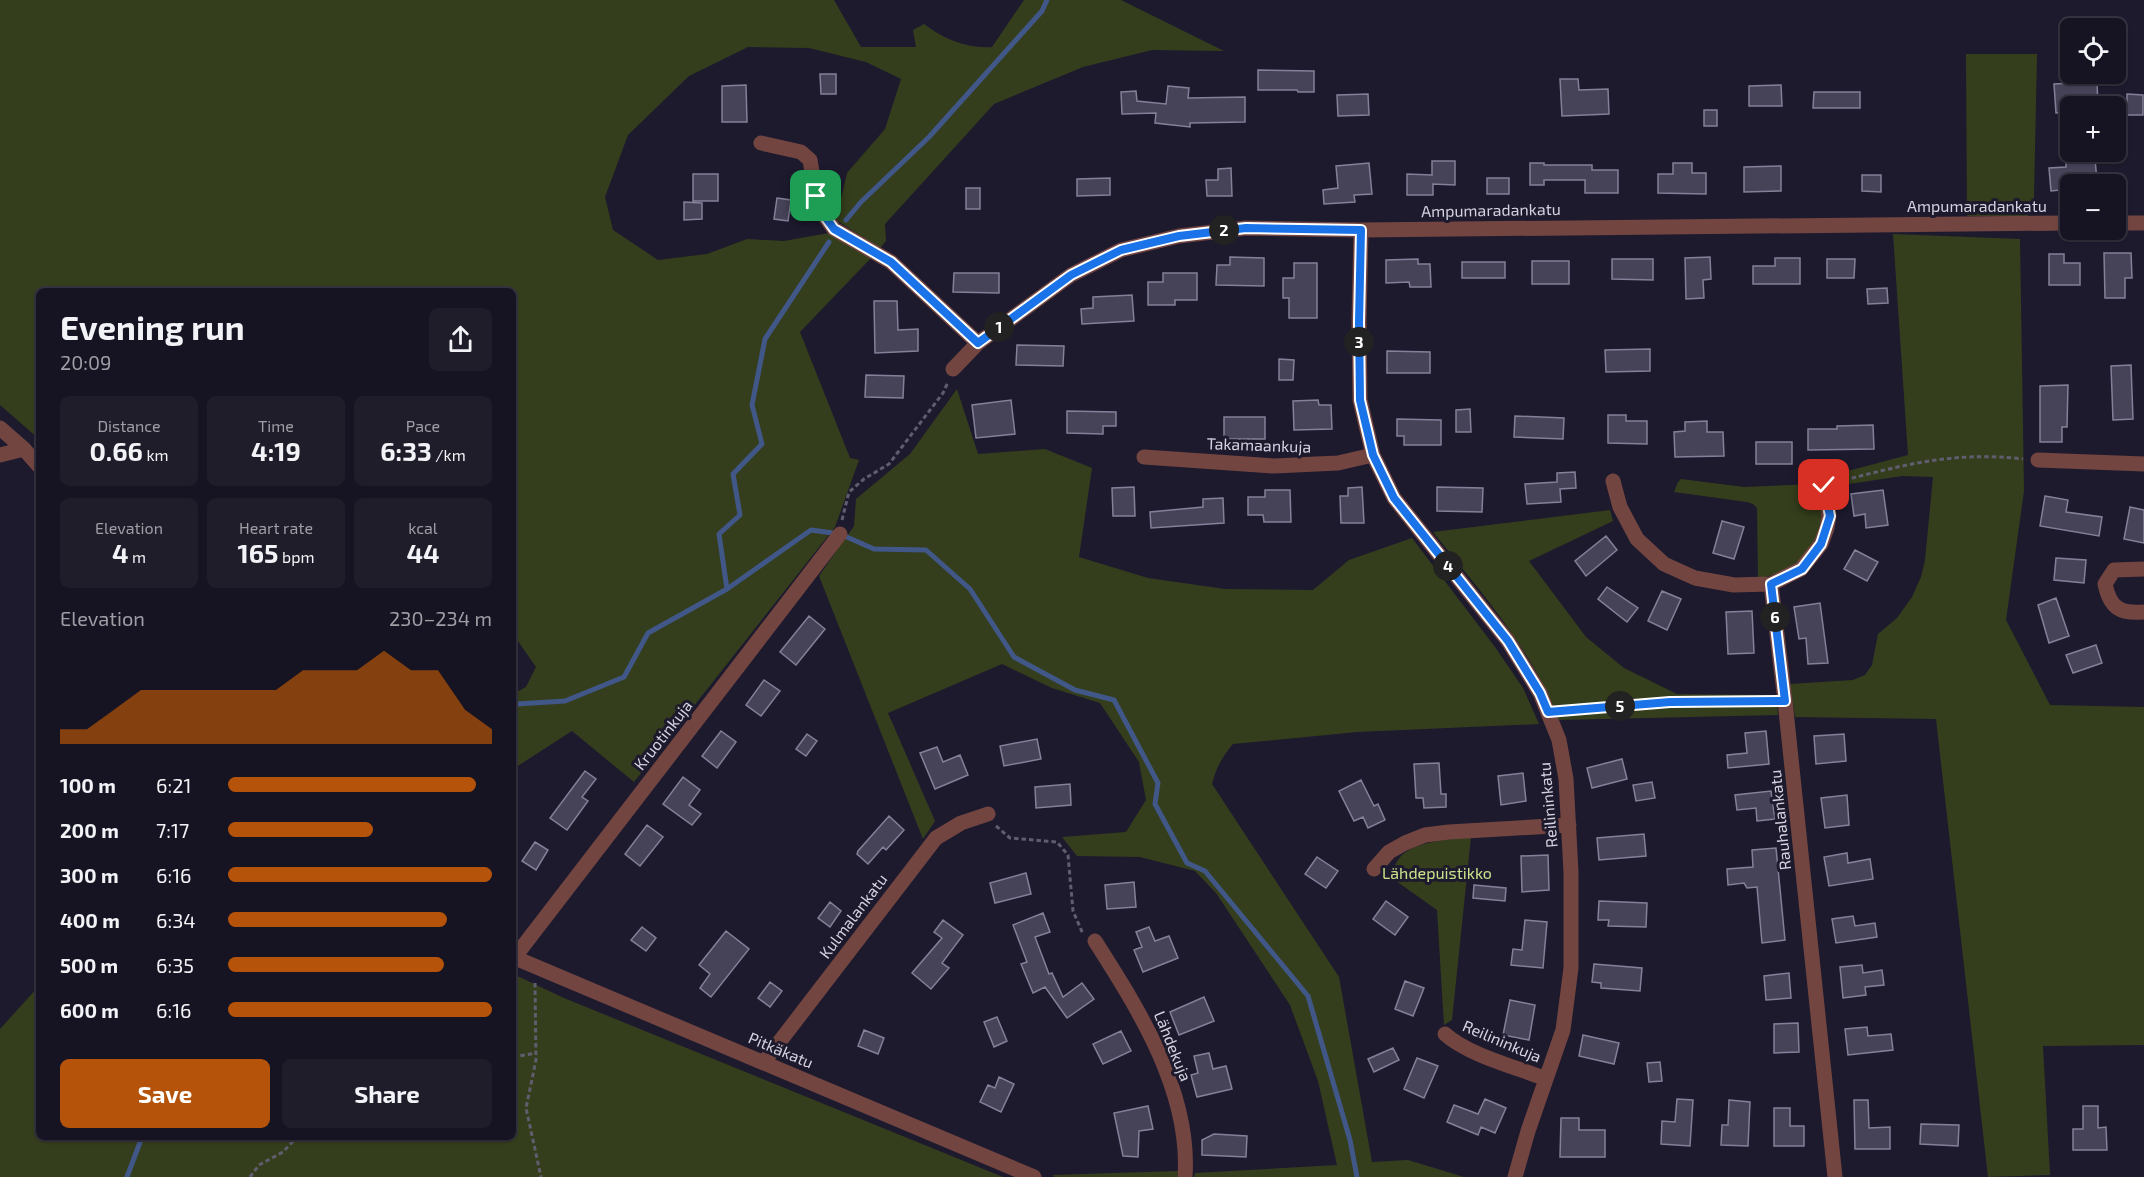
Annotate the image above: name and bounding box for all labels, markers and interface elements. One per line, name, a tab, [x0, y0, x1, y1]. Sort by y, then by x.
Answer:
map controls	[2060, 18, 2126, 240]
button: locate	[2060, 18, 2126, 84]
button: +	[2060, 96, 2126, 162]
pin	[790, 170, 841, 221]
button: −	[2060, 174, 2126, 240]
icon: arrive	[799, 179, 832, 212]
street label: Ampumaradankatu	[1907, 196, 2047, 215]
street label: Ampumaradankatu	[1421, 199, 1561, 220]
pin: 2	[1209, 215, 1239, 245]
text: 2	[1219, 220, 1229, 239]
text: Evening run	[60, 307, 245, 347]
button: share	[429, 308, 492, 371]
pin: 1	[984, 312, 1014, 342]
text: 1	[996, 317, 1002, 336]
pin: 3	[1344, 327, 1374, 357]
text: 3	[1354, 332, 1364, 351]
text: 20:09	[60, 350, 112, 374]
text: Distance	[97, 416, 161, 435]
text: Time	[258, 416, 294, 435]
text: Pace	[406, 416, 440, 435]
street label: Takamaankuja	[1206, 433, 1312, 457]
text: 0.66	[89, 435, 143, 466]
text: 4:19	[251, 435, 301, 466]
text: 6:33	[380, 435, 432, 466]
text: km	[143, 445, 169, 464]
text: /km	[432, 445, 466, 464]
pin	[1798, 459, 1849, 510]
icon: check	[1807, 468, 1840, 501]
text: Elevation	[95, 518, 163, 537]
text: Heart rate	[239, 518, 313, 537]
text: kcal	[408, 518, 438, 537]
text: 4	[112, 537, 128, 568]
text: 165	[238, 537, 278, 568]
text: 44	[406, 537, 440, 568]
text: m	[128, 547, 146, 566]
text: bpm	[278, 547, 314, 566]
pin: 4	[1433, 551, 1463, 581]
text: 4	[1443, 556, 1453, 575]
pin: 6	[1760, 602, 1790, 632]
text: Elevation	[60, 606, 145, 630]
text: 230–234 m	[389, 606, 492, 630]
text: 6	[1770, 607, 1780, 626]
pin: 5	[1605, 691, 1635, 721]
street label: Kruotinkuja	[629, 696, 697, 774]
text: 5	[1616, 696, 1624, 715]
street label: Reilininkatu	[1534, 761, 1561, 849]
street label: Rauhalankatu	[1765, 769, 1794, 871]
text: 100 m	[60, 773, 116, 797]
text: 6:21	[156, 773, 191, 797]
text: 200 m	[60, 818, 119, 842]
text: 7:17	[156, 818, 189, 842]
text: 300 m	[60, 863, 119, 887]
text: 6:16	[156, 863, 192, 887]
park label: Lähdepuistikko	[1382, 863, 1492, 882]
street label: Kulmalankatu	[815, 870, 891, 962]
text: 400 m	[60, 908, 120, 932]
text: 6:34	[156, 908, 196, 932]
text: 500 m	[60, 953, 118, 977]
text: 6:35	[156, 953, 194, 977]
text: 600 m	[60, 998, 119, 1022]
text: 6:16	[156, 998, 192, 1022]
street label: Lähdekuja	[1150, 1008, 1196, 1084]
street label: Reilininkuja	[1460, 1015, 1544, 1067]
street label: Pitkäkatu	[746, 1027, 816, 1072]
button: Save	[60, 1059, 270, 1128]
button: Share	[282, 1059, 492, 1128]

